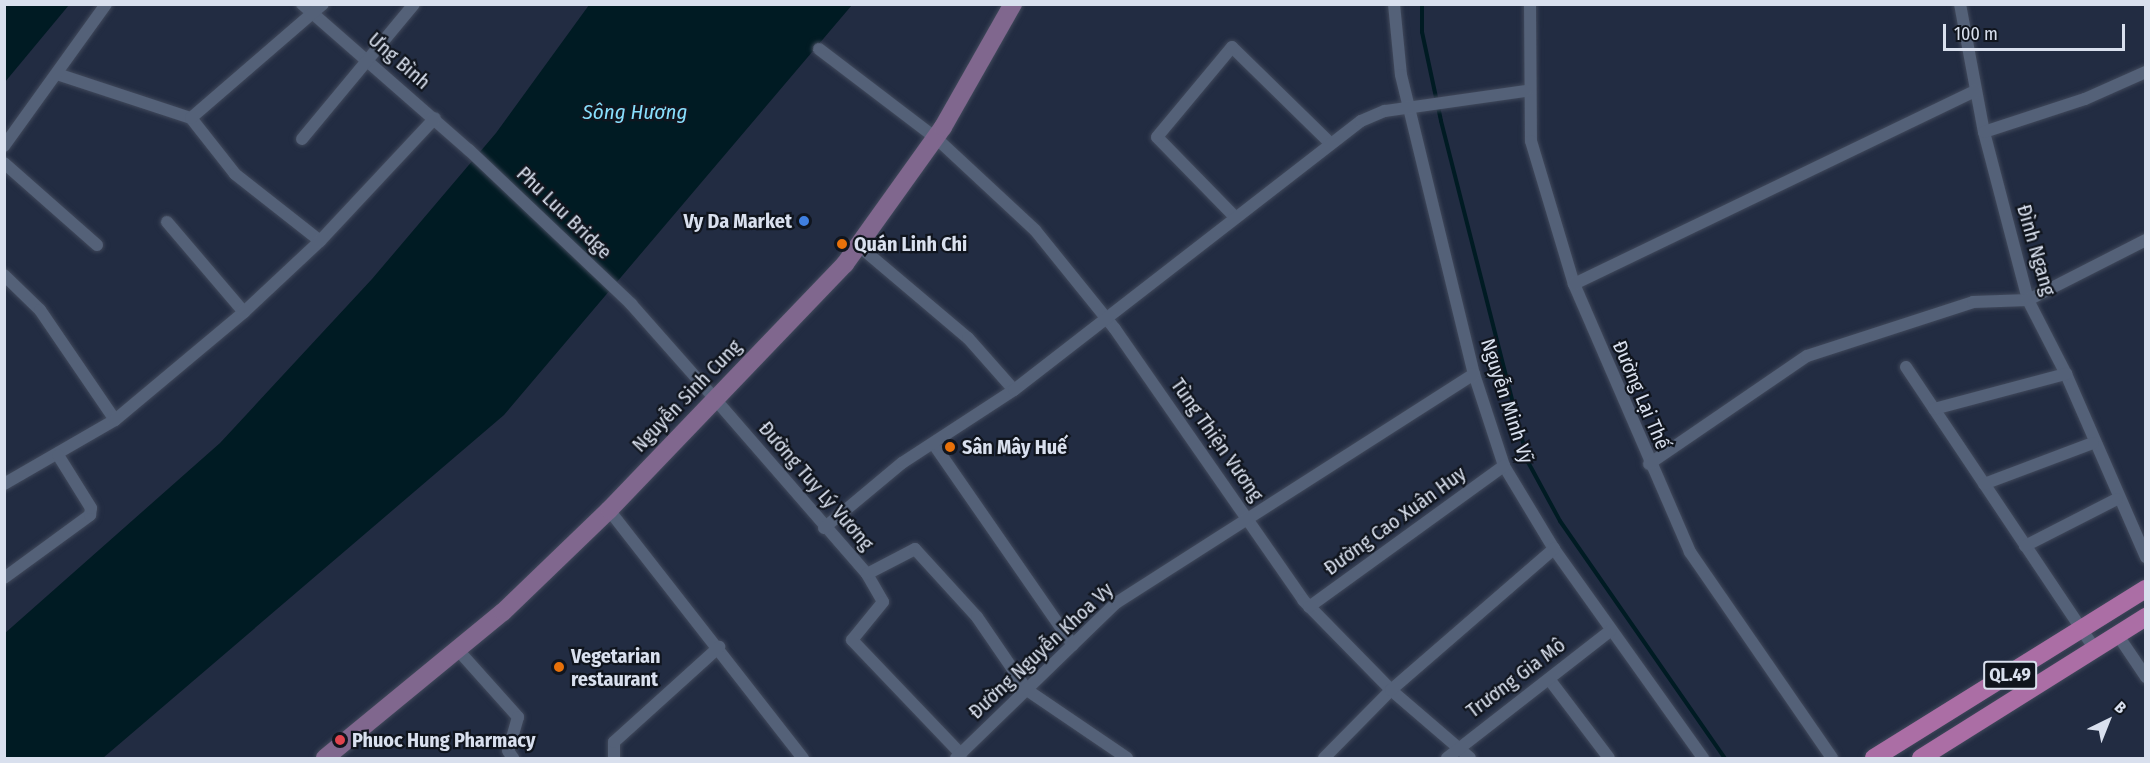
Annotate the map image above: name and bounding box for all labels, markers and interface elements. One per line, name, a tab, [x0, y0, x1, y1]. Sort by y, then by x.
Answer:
scale bar	[1946, 12, 2128, 50]
text: 100 m	[1954, 23, 1998, 45]
street label: Ưng Bình	[363, 28, 435, 94]
water label: Sông Hương	[582, 99, 688, 125]
street label: Phu Luu Bridge	[512, 162, 616, 264]
street label: Đình Ngang	[2012, 202, 2060, 298]
place label: Vy Da Market	[683, 209, 792, 233]
marker: Vy Da Market	[797, 214, 811, 228]
place label: Quán Linh Chi	[854, 232, 967, 256]
marker: Quán Linh Chi	[835, 237, 849, 251]
street label: Nguyễn Sinh Cung	[627, 335, 747, 457]
street label: Nguyễn Minh Vỹ	[1476, 336, 1538, 466]
street label: Đường Lại Thế	[1607, 337, 1675, 453]
street label: Tùng Thiện Vương	[1166, 374, 1268, 506]
street label: Đường Tuy Lý Vương	[754, 417, 878, 555]
place label: Sân Mây Huế	[962, 435, 1067, 459]
marker: Sân Mây Huế	[943, 440, 957, 454]
street label: Đường Cao Xuân Huy	[1319, 461, 1471, 581]
street label: Đường Nguyễn Khoa Vy	[964, 578, 1118, 724]
street label: Trương Gia Mô	[1462, 633, 1570, 723]
place label: Vegetarian restaurant	[571, 644, 660, 691]
marker: Vegetarian restaurant	[552, 660, 566, 674]
road number: QL.49	[1983, 660, 2037, 690]
north arrow	[2078, 691, 2138, 751]
text: B	[2111, 697, 2130, 717]
place label: Phuoc Hung Pharmacy	[352, 728, 536, 752]
marker: Phuoc Hung Pharmacy	[333, 733, 347, 747]

